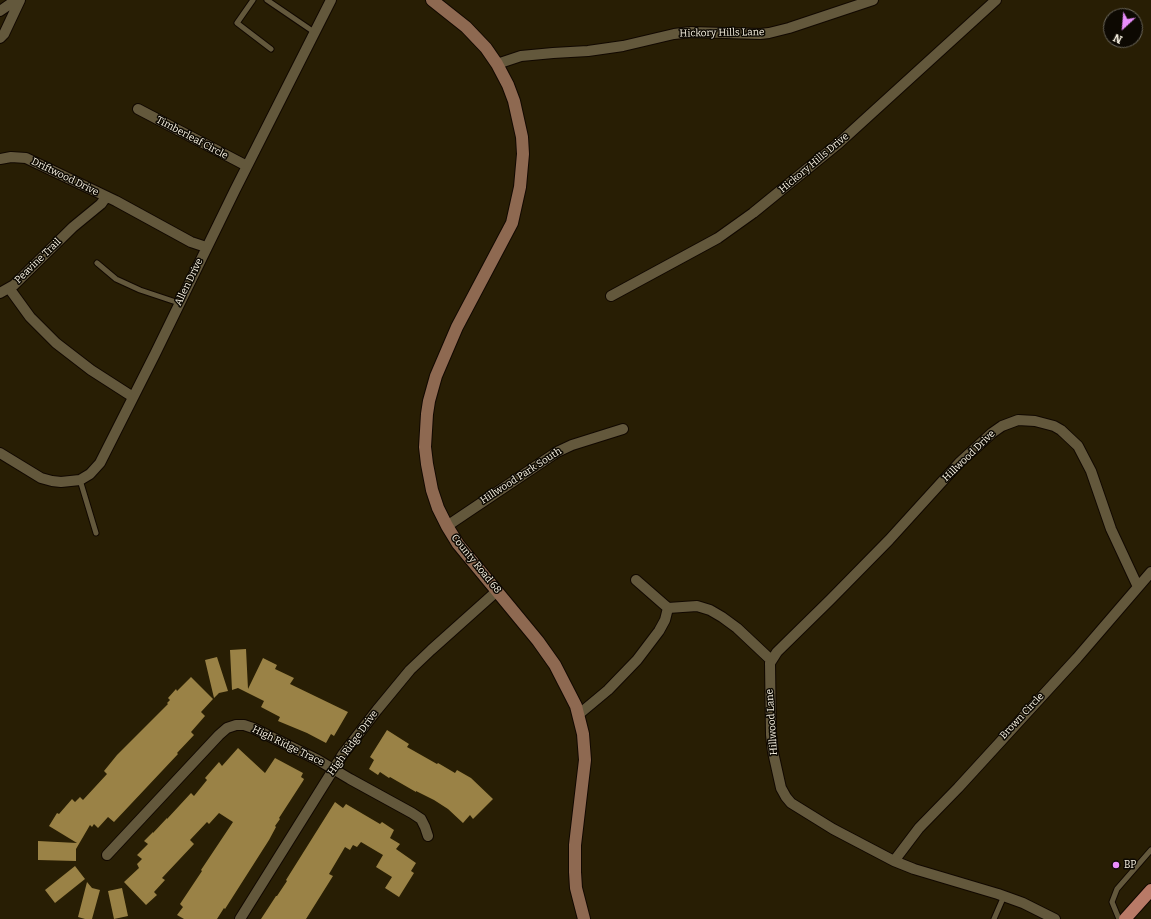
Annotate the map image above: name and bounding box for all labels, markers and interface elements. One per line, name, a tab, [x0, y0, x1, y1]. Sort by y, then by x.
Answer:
north arrow	[1103, 8, 1143, 48]
street label: Hickory Hills Lane	[679, 26, 765, 40]
text: N	[1111, 31, 1125, 46]
street label: Timberleaf Circle	[154, 114, 230, 162]
street label: Hickory Hills Drive	[777, 130, 851, 196]
street label: Driftwood Drive	[29, 156, 101, 198]
street label: Peavine Trail	[12, 236, 64, 286]
street label: Allen Drive	[172, 256, 206, 308]
street label: Hillwood Drive	[940, 428, 998, 484]
street label: Hillwood Park South	[478, 445, 564, 507]
street label: County Road 68	[448, 532, 504, 596]
street label: Hillwood Lane	[764, 688, 780, 756]
street label: Brown Circle	[998, 690, 1046, 742]
street label: High Ridge Drive	[325, 708, 381, 778]
street label: High Ridge Trace	[250, 723, 326, 769]
place label: BP	[1124, 859, 1136, 871]
marker: BP	[1111, 860, 1121, 870]

